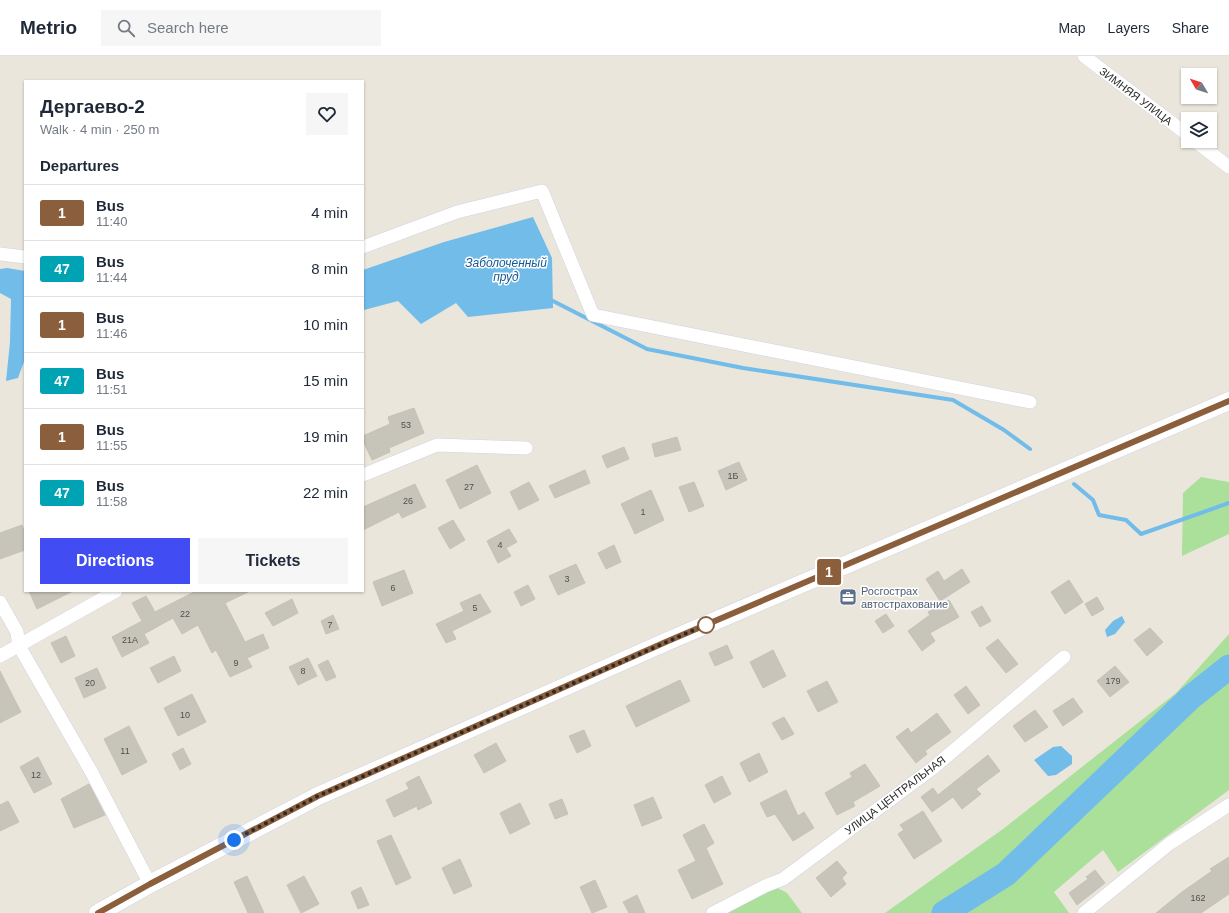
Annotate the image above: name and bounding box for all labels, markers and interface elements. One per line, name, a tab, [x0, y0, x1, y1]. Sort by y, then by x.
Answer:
search box	[101, 10, 381, 46]
text: Metrio	[20, 17, 77, 38]
icon: search	[115, 17, 137, 39]
text: Search here	[147, 19, 229, 36]
text: Map	[1058, 20, 1086, 36]
text: Layers	[1108, 20, 1150, 36]
text: Share	[1172, 20, 1209, 36]
street label: ЗИМНЯЯ УЛИЦА	[1097, 65, 1175, 128]
north arrow	[1181, 68, 1217, 104]
map controls	[1181, 68, 1217, 148]
button: heart	[306, 93, 348, 135]
text: Дергаево-2	[40, 96, 145, 117]
button: layers	[1181, 112, 1217, 148]
text: Walk · 4 min · 250 m	[40, 122, 159, 137]
text: Departures	[40, 157, 119, 174]
text: Bus	[96, 197, 124, 214]
text: 4 min	[311, 204, 348, 221]
text: 1	[58, 205, 66, 221]
text: 11:40	[96, 214, 128, 229]
text: Bus	[96, 253, 124, 270]
water label: Заболоченный пруд	[465, 256, 547, 284]
text: 8 min	[311, 260, 348, 277]
text: 47	[54, 261, 70, 277]
text: 11:44	[96, 270, 128, 285]
text: Bus	[96, 309, 124, 326]
text: 10 min	[303, 316, 348, 333]
text: 1	[58, 317, 66, 333]
text: 11:46	[96, 326, 128, 341]
text: Bus	[96, 365, 124, 382]
text: 15 min	[303, 372, 348, 389]
text: 47	[54, 373, 70, 389]
text: 11:51	[96, 382, 128, 397]
house number: 53	[401, 420, 411, 430]
text: Bus	[96, 421, 124, 438]
text: 19 min	[303, 428, 348, 445]
text: 1	[58, 429, 66, 445]
text: 11:55	[96, 438, 128, 453]
house number: 1Б	[728, 471, 739, 481]
text: Bus	[96, 477, 124, 494]
house number: 27	[464, 482, 474, 492]
text: 22 min	[303, 484, 348, 501]
text: 47	[54, 485, 70, 501]
text: 11:58	[96, 494, 128, 509]
house number: 26	[403, 496, 413, 506]
house number: 1	[640, 507, 646, 517]
button: Directions	[40, 538, 190, 584]
button: Tickets	[198, 538, 348, 584]
house number: 4	[497, 540, 503, 550]
line badge: 1	[816, 559, 842, 585]
text: 1	[825, 564, 833, 580]
house number: 3	[564, 574, 570, 584]
house number: 6	[390, 583, 396, 593]
place label: Росгострах автострахование	[861, 585, 948, 610]
office icon: Росгострах автострахование	[838, 587, 858, 607]
house number: 5	[472, 603, 478, 613]
house number: 22	[180, 609, 190, 619]
unlabelled marker	[697, 616, 715, 634]
house number: 7	[327, 620, 333, 630]
house number: 21А	[122, 635, 138, 645]
house number: 9	[233, 658, 239, 668]
house number: 8	[300, 666, 306, 676]
house number: 179	[1105, 676, 1121, 686]
house number: 20	[85, 678, 95, 688]
house number: 10	[180, 710, 190, 720]
house number: 11	[120, 746, 130, 756]
street label: УЛИЦА ЦЕНТРАЛЬНАЯ	[843, 753, 947, 837]
house number: 12	[31, 770, 41, 780]
your location	[224, 830, 244, 850]
house number: 162	[1190, 893, 1206, 903]

